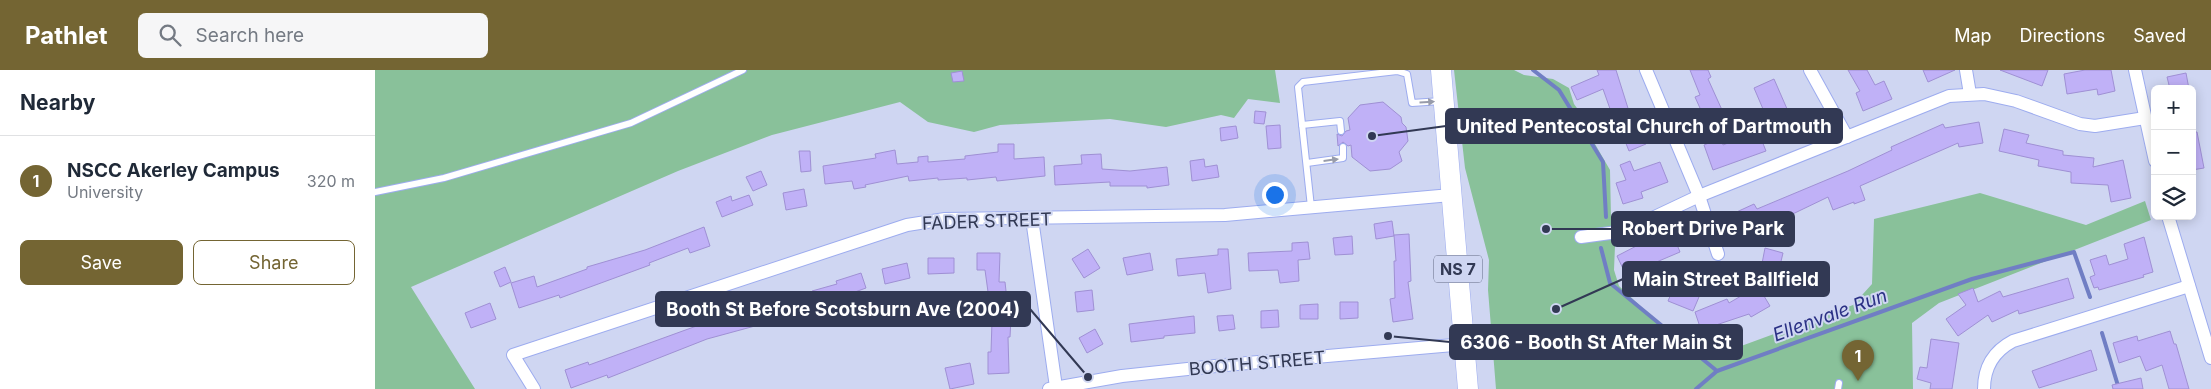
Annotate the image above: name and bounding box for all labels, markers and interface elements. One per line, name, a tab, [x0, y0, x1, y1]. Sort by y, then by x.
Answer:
search box	[138, 13, 488, 58]
text: Pathlet	[25, 21, 108, 50]
icon: search	[156, 21, 184, 49]
text: Search here	[196, 24, 304, 47]
text: Map	[1954, 25, 1992, 46]
text: Directions	[2020, 25, 2105, 46]
text: Saved	[2133, 25, 2186, 46]
map controls	[2151, 85, 2196, 220]
button: +	[2151, 85, 2196, 130]
text: Nearby	[20, 90, 95, 115]
one-way arrow	[1420, 97, 1436, 105]
callout: United Pentecostal Church of Dartmouth	[1446, 109, 1842, 143]
text: United Pentecostal Church of Dartmouth	[1456, 115, 1832, 138]
button: −	[2151, 130, 2196, 175]
one-way arrow	[1323, 156, 1339, 164]
text: NSCC Akerley Campus	[67, 159, 280, 182]
text: 1	[33, 171, 39, 191]
text: 320 m	[307, 171, 355, 191]
button: layers	[2151, 175, 2196, 220]
text: University	[67, 182, 143, 202]
your location	[1262, 182, 1288, 208]
street label: FADER STREET	[922, 208, 1052, 234]
callout: Robert Drive Park	[1612, 212, 1794, 246]
text: Robert Drive Park	[1622, 217, 1784, 240]
button: Save	[20, 240, 183, 285]
button: Share	[193, 240, 355, 285]
road number: NS 7	[1434, 255, 1482, 282]
callout: Main Street Ballfield	[1623, 262, 1829, 296]
text: Main Street Ballfield	[1633, 268, 1819, 291]
water label: Ellenvale Run	[1770, 284, 1890, 346]
callout: Booth St Before Scotsburn Ave (2004)	[656, 292, 1030, 326]
text: Booth St Before Scotsburn Ave (2004)	[666, 298, 1020, 321]
callout: 6306 - Booth St After Main St	[1450, 325, 1742, 359]
text: 6306 - Booth St After Main St	[1460, 331, 1732, 354]
pin: 1	[1842, 340, 1874, 381]
street label: BOOTH STREET	[1188, 347, 1326, 379]

